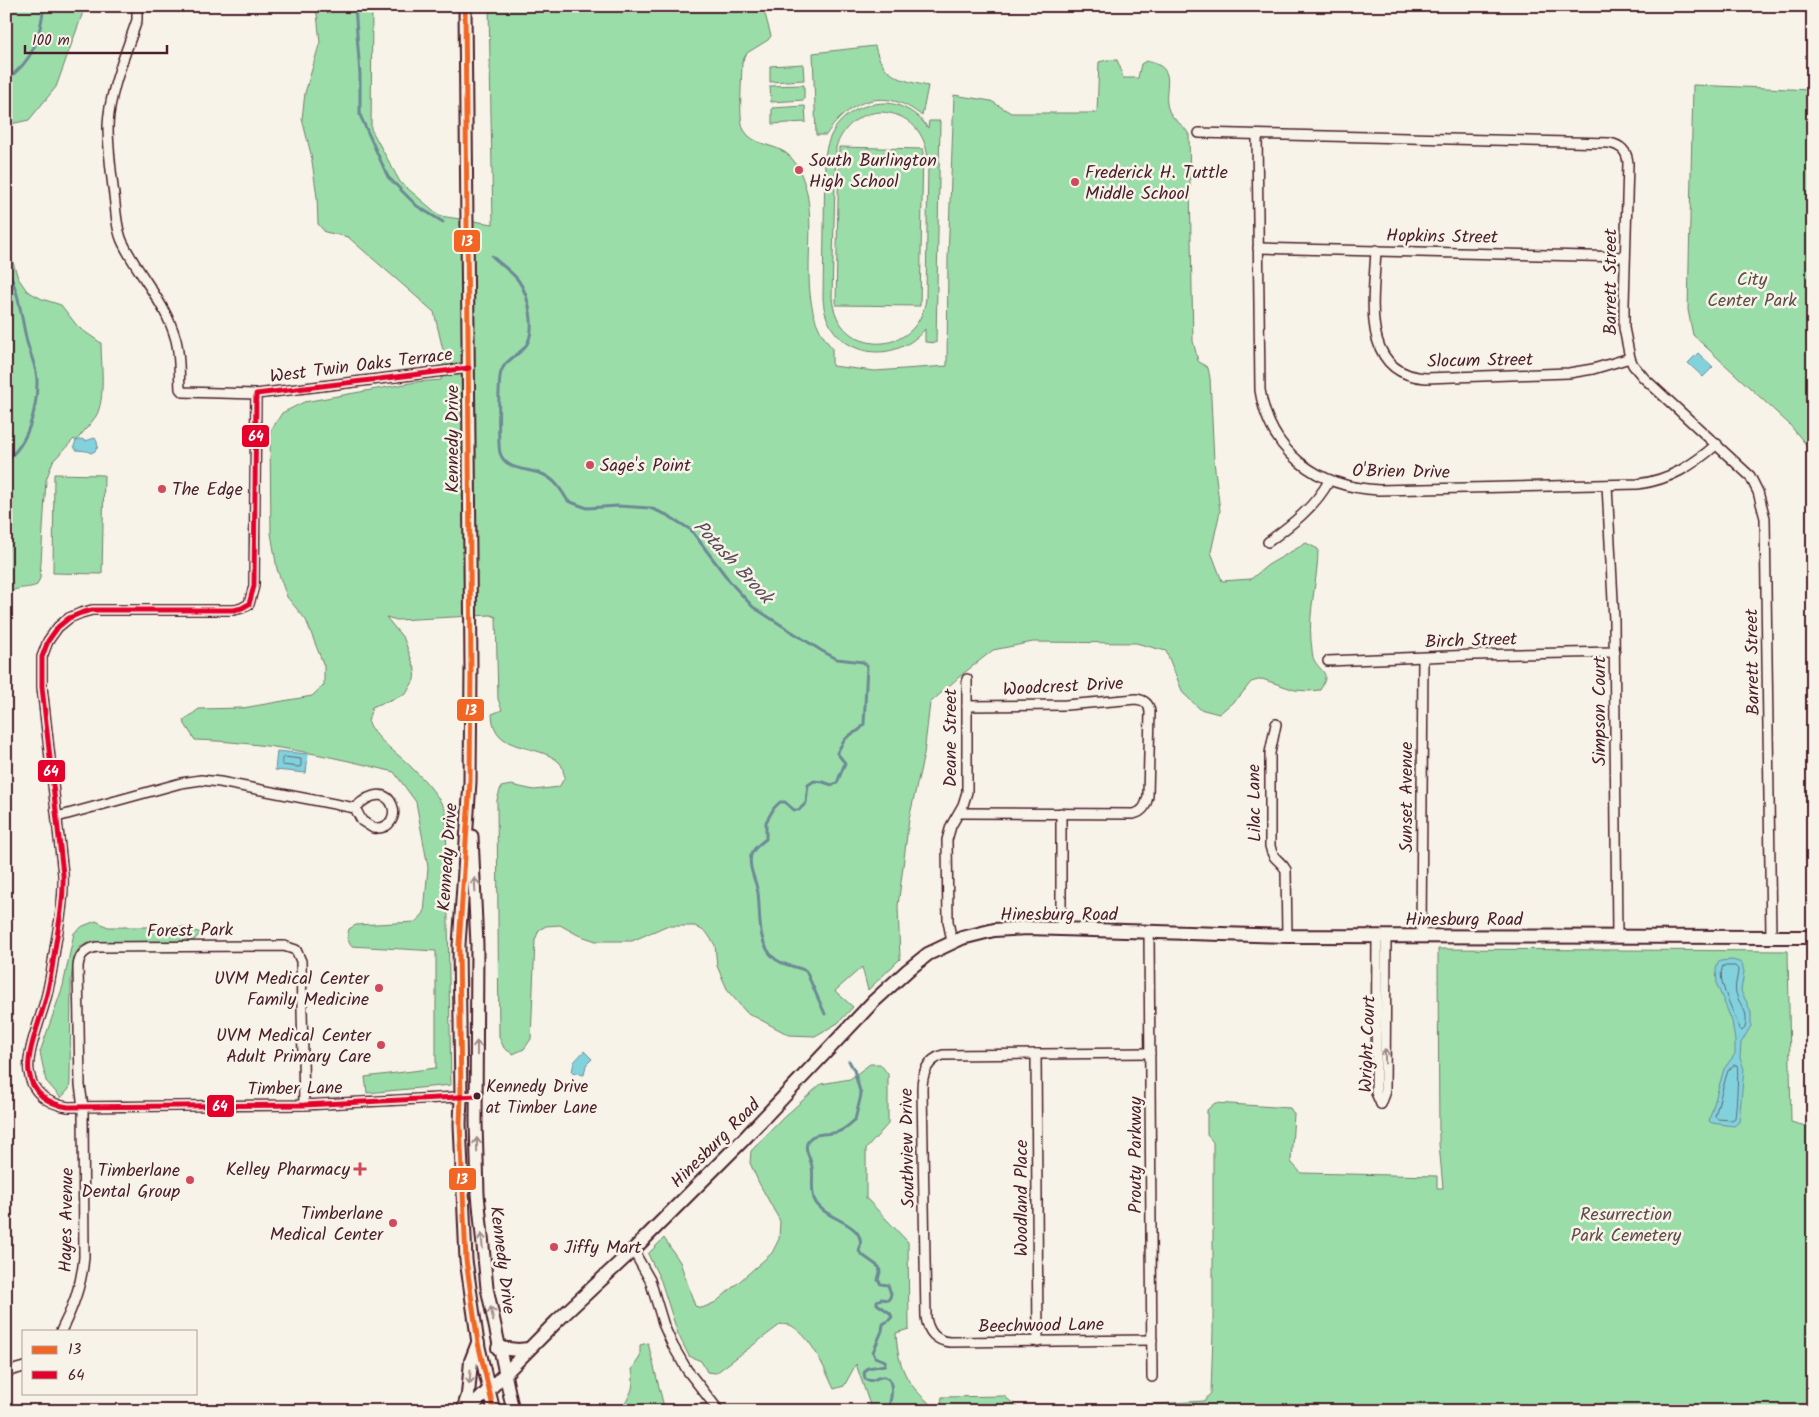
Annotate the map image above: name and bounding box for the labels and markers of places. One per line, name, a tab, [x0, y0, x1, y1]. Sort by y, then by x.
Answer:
place label: South Burlington High School	[809, 147, 937, 197]
place label: Frederick H. Tuttle Middle School	[1085, 159, 1228, 209]
marker: South Burlington High School	[793, 164, 805, 176]
marker: Frederick H. Tuttle Middle School	[1069, 176, 1081, 188]
place label: Sage's Point	[600, 452, 692, 481]
marker: Sage's Point	[584, 459, 596, 471]
place label: The Edge	[172, 476, 243, 505]
marker: The Edge	[156, 483, 168, 495]
place label: UVM Medical Center Family Medicine	[214, 965, 370, 1015]
marker: UVM Medical Center Family Medicine	[373, 982, 385, 994]
place label: UVM Medical Center Adult Primary Care	[216, 1022, 372, 1072]
marker: UVM Medical Center Adult Primary Care	[375, 1039, 387, 1051]
place label: Kennedy Drive at Timber Lane	[486, 1074, 597, 1122]
marker: Kennedy Drive at Timber Lane	[472, 1091, 482, 1101]
place label: Kelley Pharmacy	[226, 1156, 351, 1185]
place label: Timberlane Dental Group	[81, 1157, 180, 1207]
marker: Kelley Pharmacy	[354, 1163, 366, 1175]
marker: Timberlane Dental Group	[184, 1174, 196, 1186]
place label: Timberlane Medical Center	[270, 1200, 384, 1250]
marker: Timberlane Medical Center	[387, 1217, 399, 1229]
place label: Jiffy Mart	[564, 1234, 643, 1263]
marker: Jiffy Mart	[548, 1241, 560, 1253]

